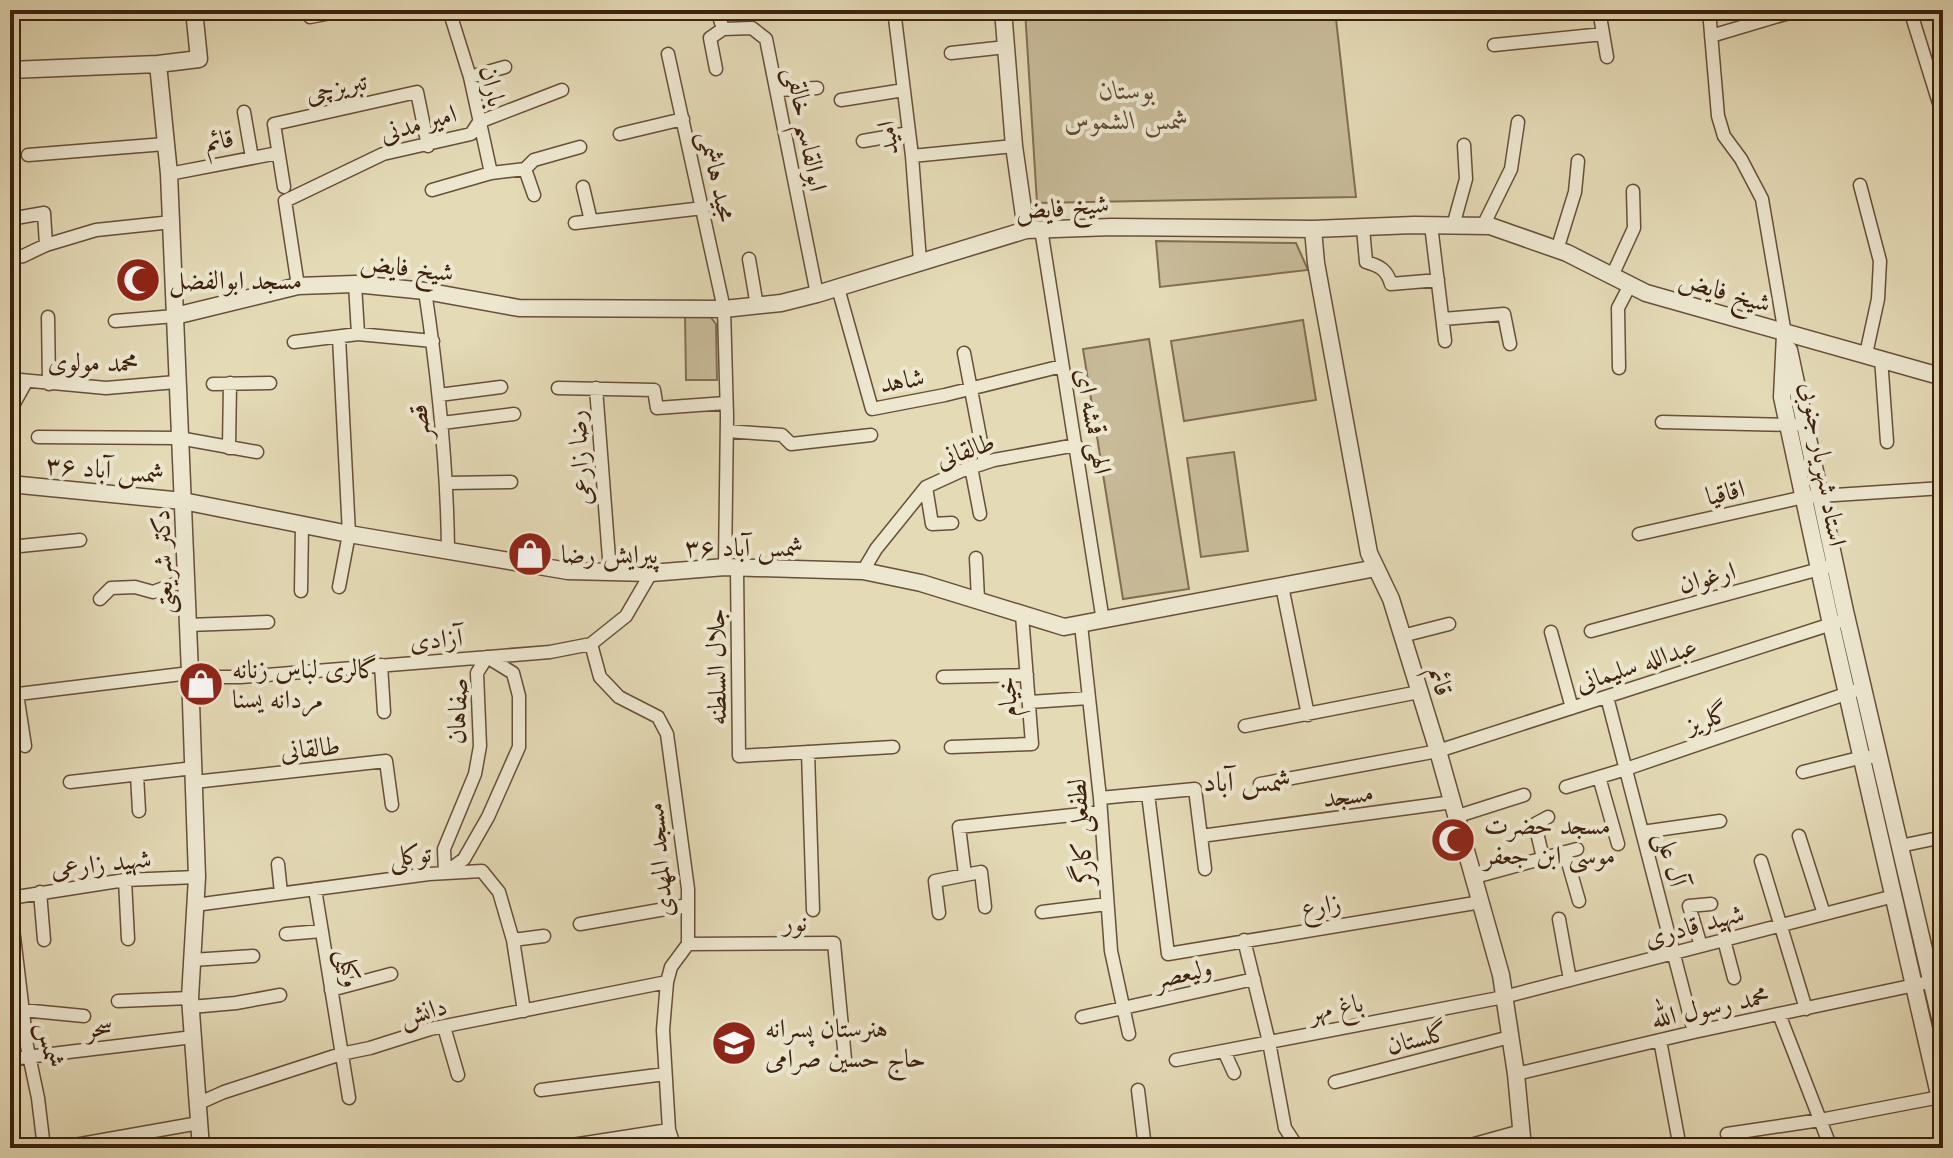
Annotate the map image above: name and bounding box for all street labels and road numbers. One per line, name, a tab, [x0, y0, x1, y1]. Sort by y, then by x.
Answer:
street label: باران	[471, 62, 514, 110]
street label: تبریزچی	[302, 63, 371, 112]
street label: ابوالقاسم خالقی	[769, 64, 836, 196]
street label: امیر مدنی	[376, 96, 461, 151]
street label: امید	[868, 119, 907, 157]
street label: قائم	[201, 121, 238, 165]
street label: مجید هاشمی	[690, 127, 745, 225]
street label: شیخ فایض	[1014, 186, 1111, 235]
street label: شیخ فایض	[357, 244, 456, 297]
street label: شیخ فایض	[1673, 262, 1775, 327]
street label: محمد مولوی	[47, 344, 139, 381]
street label: شاهد	[877, 359, 927, 402]
street label: الهی قمشه ای	[1067, 365, 1120, 477]
street label: استاد شهریار جنوبی	[1791, 379, 1855, 549]
street label: قصر	[400, 403, 439, 444]
street label: رضا زارعی	[559, 409, 600, 507]
street label: طالقانی	[931, 424, 999, 477]
street label: شمس آباد ۳۶	[44, 447, 166, 492]
street label: اقاقیا	[1702, 471, 1748, 514]
street label: دکتر شریعتی	[143, 509, 183, 615]
street label: شمس آباد ۳۶	[685, 530, 803, 565]
street label: ارغوان	[1675, 553, 1740, 602]
street label: جلال السلطنه	[698, 608, 735, 726]
street label: آزادی	[408, 620, 466, 659]
street label: عبدالله سلیمانی	[1571, 628, 1701, 701]
street label: قائم	[1415, 662, 1462, 702]
street label: خیام	[989, 675, 1031, 719]
street label: صفاهان	[439, 677, 476, 745]
street label: گلریز	[1678, 695, 1733, 743]
street label: طالقانی	[278, 728, 342, 769]
street label: مسجد	[1320, 775, 1376, 816]
street label: لطفعلی کارگر	[1059, 777, 1103, 890]
street label: مسجد المهدی	[637, 801, 682, 919]
street label: آل علی	[1646, 828, 1696, 893]
street label: توکلی	[387, 835, 434, 876]
street label: شهید زارعی	[49, 841, 153, 886]
street label: زارع	[1298, 885, 1344, 930]
street label: شهید قادری	[1640, 895, 1748, 956]
street label: نور	[780, 905, 807, 940]
street label: وکیلی	[328, 946, 370, 990]
street label: ولیعصر	[1148, 950, 1216, 998]
street label: محمد رسول الله	[1647, 975, 1772, 1037]
street label: باغ مهر	[1303, 985, 1367, 1034]
street label: دانش	[395, 988, 451, 1035]
street label: سحر	[81, 1008, 115, 1047]
street label: گلستان	[1383, 1014, 1452, 1063]
street label: شمس	[29, 1019, 72, 1071]

